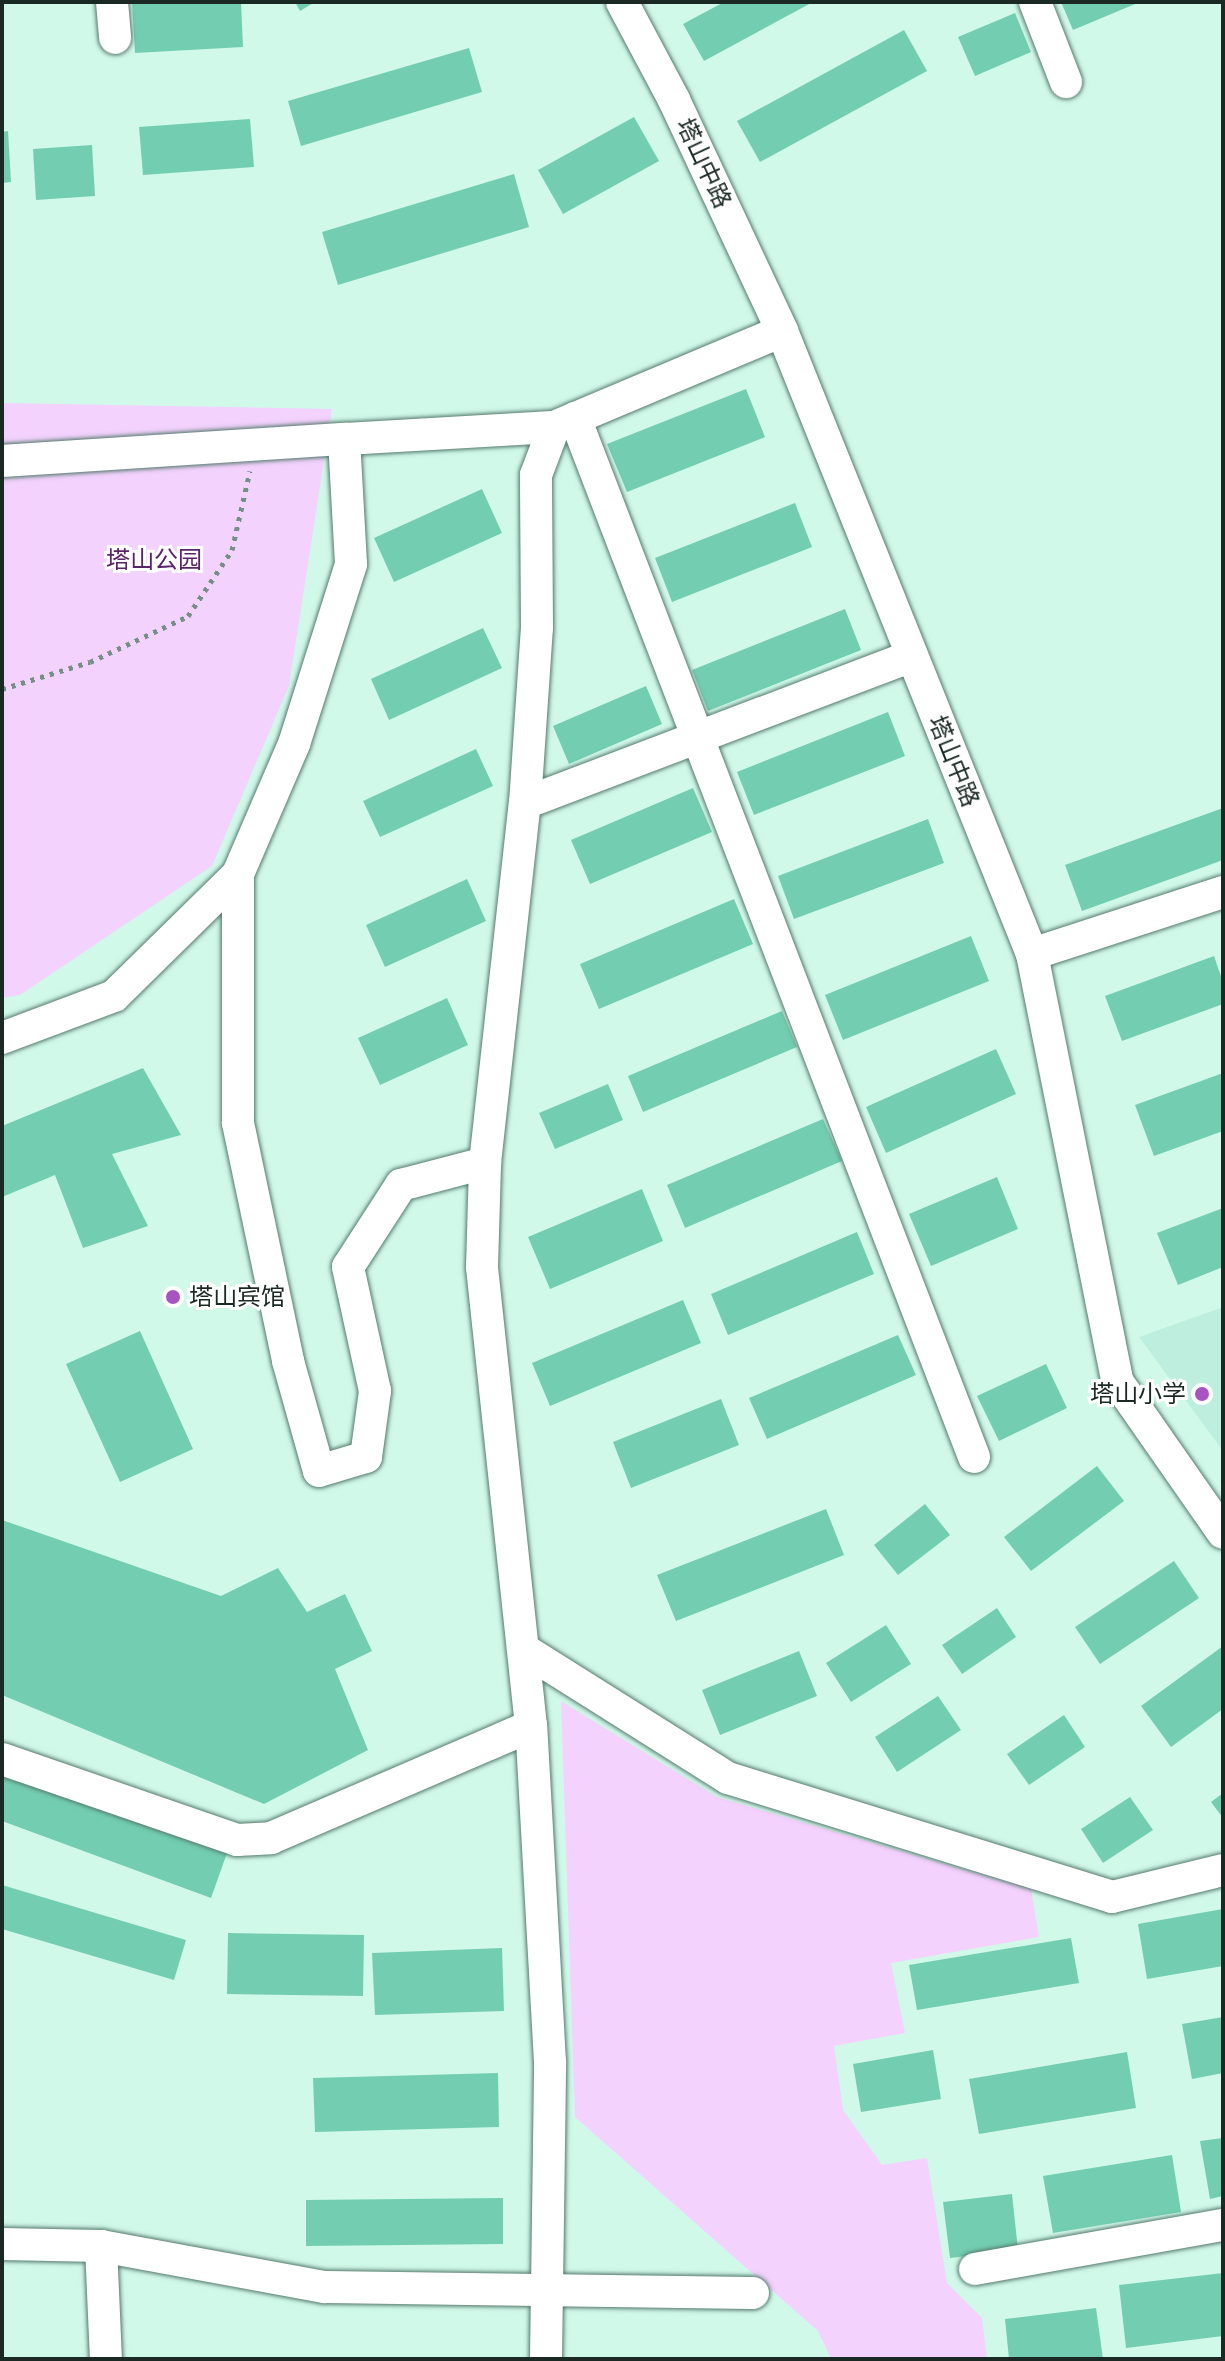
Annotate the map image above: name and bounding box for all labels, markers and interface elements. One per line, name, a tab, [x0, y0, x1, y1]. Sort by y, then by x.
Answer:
street label: 塔山中路	[671, 113, 737, 213]
park label: 塔山公园	[106, 546, 202, 574]
street label: 塔山中路	[923, 711, 985, 811]
place label: 塔山宾馆	[189, 1283, 285, 1311]
marker: 塔山宾馆	[164, 1288, 182, 1306]
place label: 塔山小学	[1090, 1380, 1186, 1408]
marker: 塔山小学	[1193, 1385, 1211, 1403]

